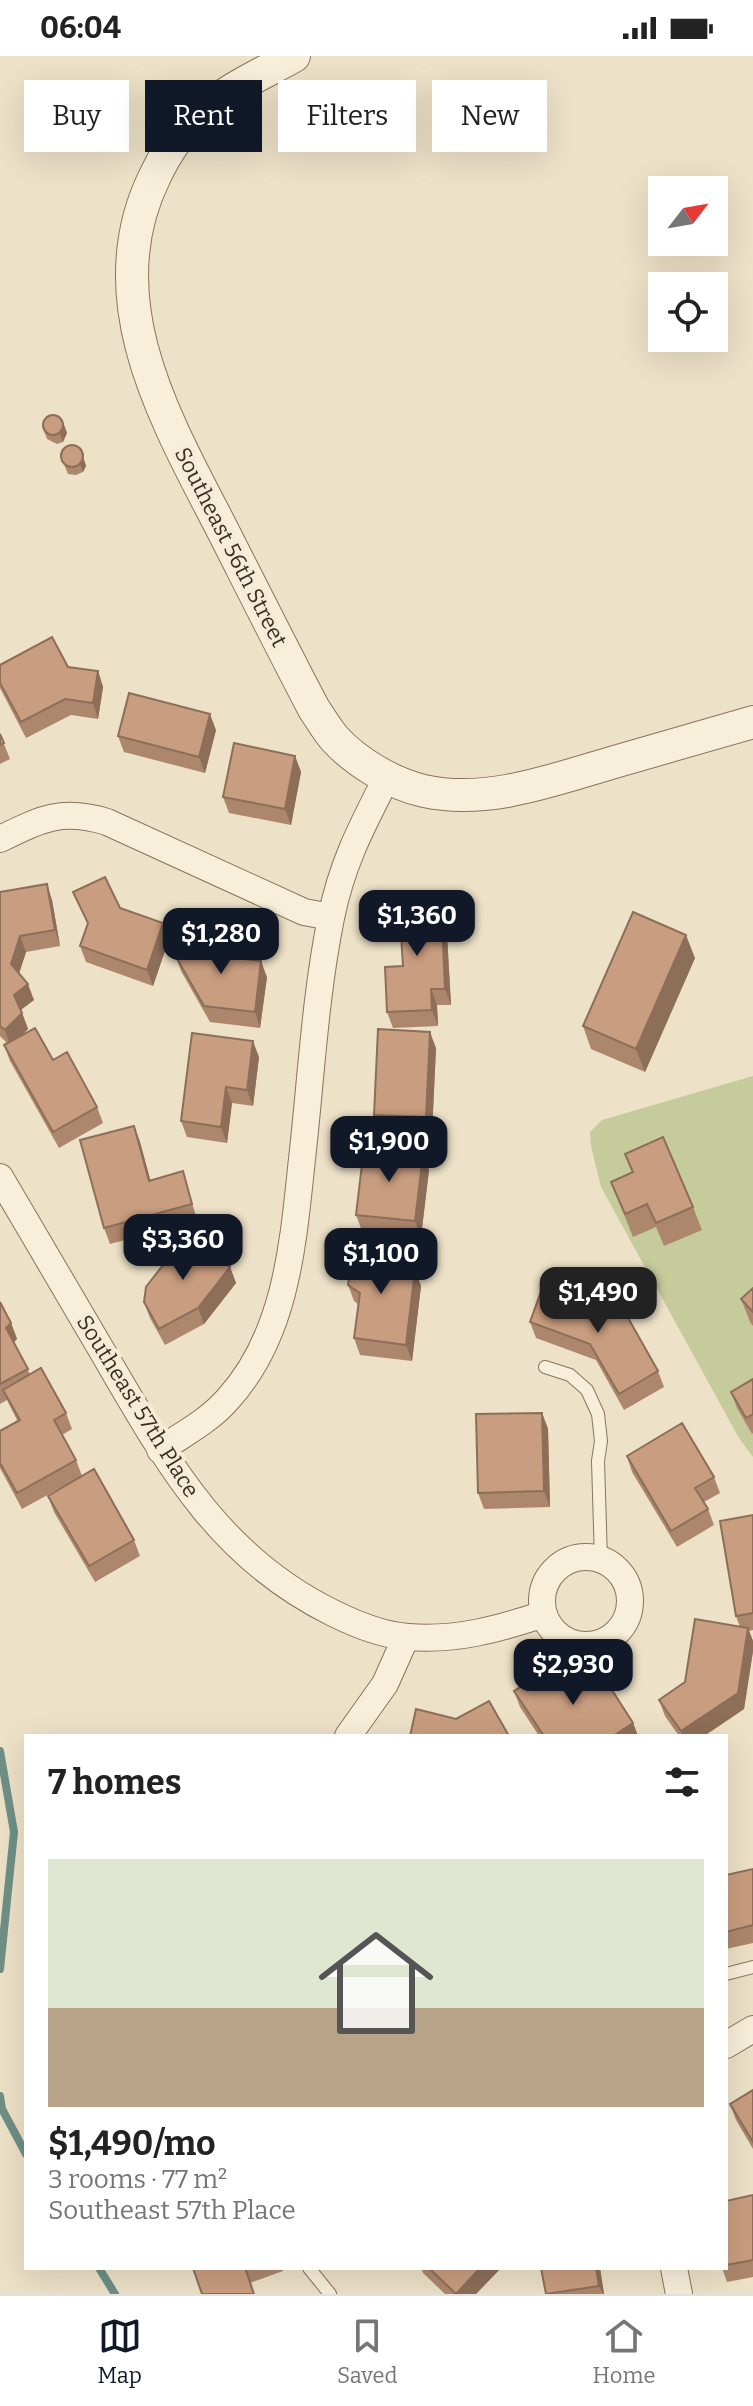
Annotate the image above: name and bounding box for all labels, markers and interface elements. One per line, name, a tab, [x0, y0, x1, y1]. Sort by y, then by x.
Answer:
text: 06:04	[40, 10, 121, 46]
chip: Buy	[24, 80, 129, 152]
chip: Rent	[145, 80, 262, 152]
chip: Filters	[278, 80, 416, 152]
chip: New	[432, 80, 547, 152]
north arrow	[648, 176, 728, 256]
map controls	[648, 176, 728, 352]
button: locate	[648, 272, 728, 352]
street label: Southeast 56th Street	[169, 443, 293, 651]
pin: $1,360	[352, 890, 482, 958]
text: $1,360	[377, 900, 457, 931]
pin: $1,280	[156, 908, 286, 976]
text: $1,280	[181, 918, 261, 949]
pin: $1,900	[324, 1116, 454, 1184]
text: $1,900	[348, 1126, 430, 1157]
pin: $3,360	[118, 1214, 248, 1282]
text: $3,360	[142, 1224, 224, 1255]
pin: $1,100	[316, 1228, 446, 1296]
text: $1,100	[342, 1238, 420, 1269]
pin: $1,490	[533, 1267, 663, 1335]
text: $1,490	[558, 1277, 638, 1308]
street label: Southeast 57th Place	[71, 1310, 205, 1502]
pin: $2,930	[508, 1639, 638, 1707]
text: $2,930	[532, 1649, 614, 1680]
icon: filters	[660, 1760, 704, 1804]
text: 7 homes	[48, 1762, 181, 1803]
icon: home	[304, 1911, 448, 2055]
text: $1,490/mo	[48, 2123, 216, 2164]
text: 3 rooms · 77 m²	[48, 2164, 227, 2195]
text: Southeast 57th Place	[48, 2195, 296, 2226]
tab: Map	[98, 2314, 142, 2389]
tab: Saved	[337, 2314, 397, 2389]
tab: Home	[593, 2314, 655, 2389]

